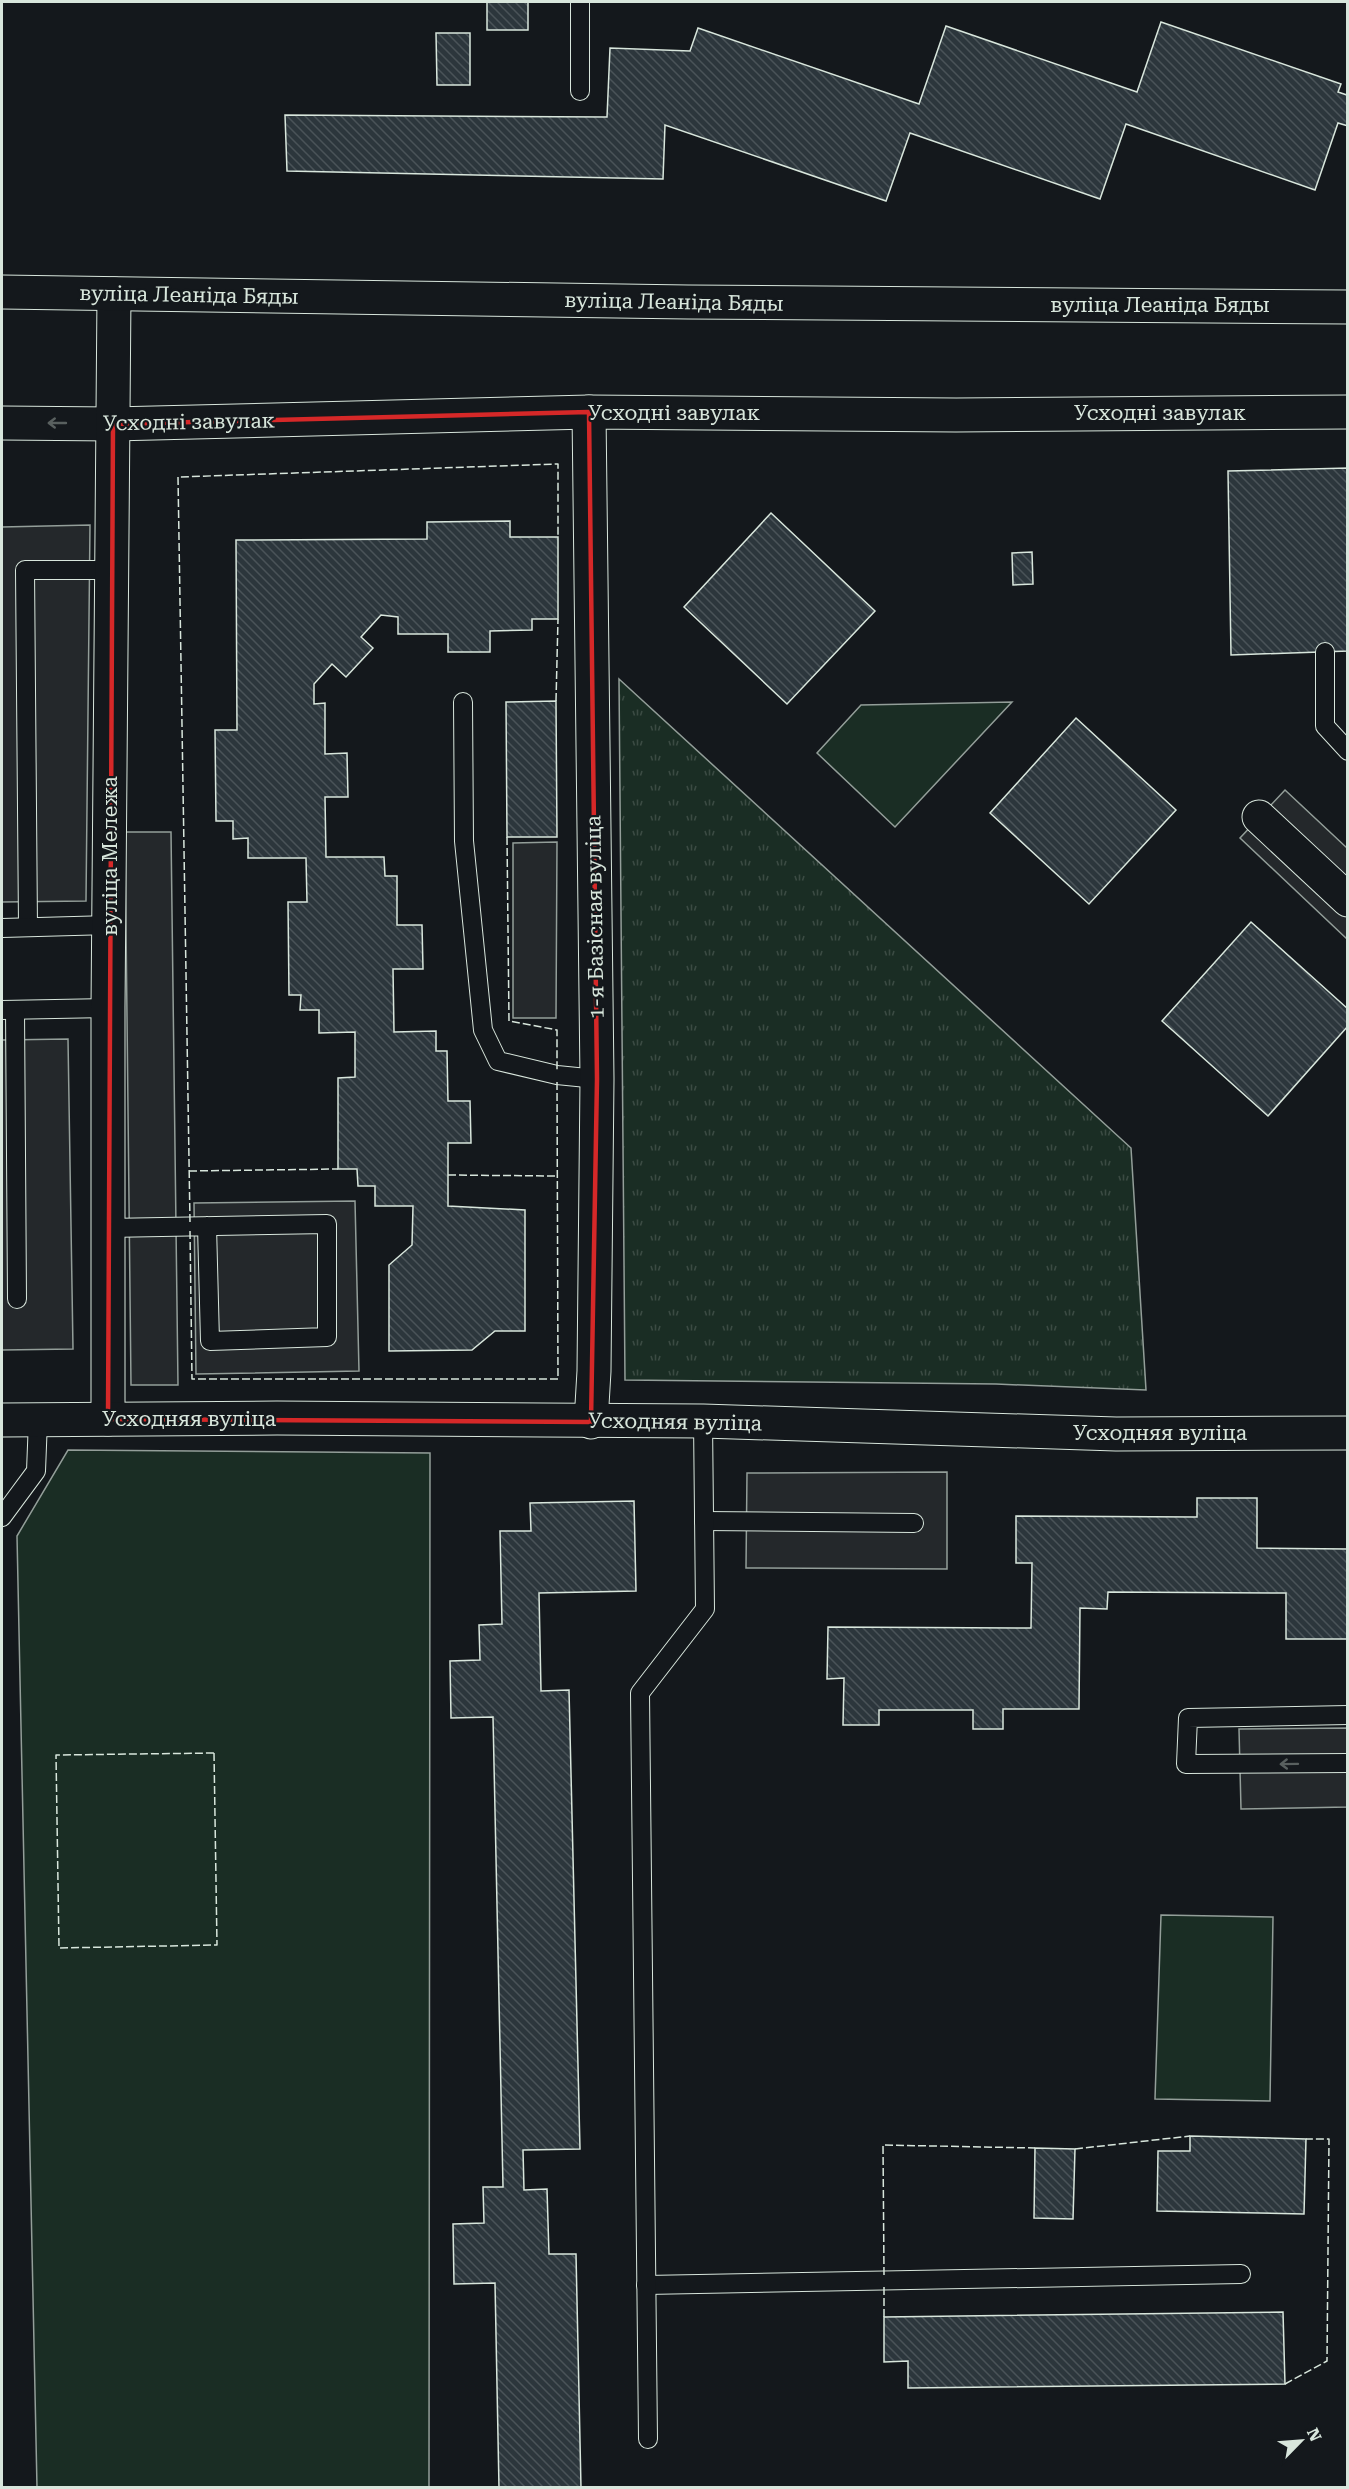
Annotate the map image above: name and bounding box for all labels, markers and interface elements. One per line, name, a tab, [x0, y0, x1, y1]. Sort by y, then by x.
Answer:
street label: вуліца Леаніда Бяды	[79, 281, 299, 309]
street label: вуліца Леаніда Бяды	[564, 288, 784, 316]
street label: вуліца Леаніда Бяды	[1050, 293, 1270, 317]
street label: Усходні завулак	[588, 401, 760, 425]
street label: Усходні завулак	[1074, 401, 1246, 425]
street label: Усходні завулак	[103, 408, 275, 436]
one-way arrow	[48, 418, 68, 429]
street label: вуліца Мележа	[98, 775, 122, 936]
street label: 1-я Базісная вуліца	[581, 814, 609, 1019]
street label: Усходняя вуліца	[102, 1407, 277, 1431]
street label: Усходняя вуліца	[588, 1408, 763, 1436]
street label: Усходняя вуліца	[1073, 1421, 1248, 1445]
one-way arrow	[1280, 1758, 1300, 1770]
north arrow	[1271, 2411, 1331, 2471]
text: N	[1303, 2425, 1325, 2444]

